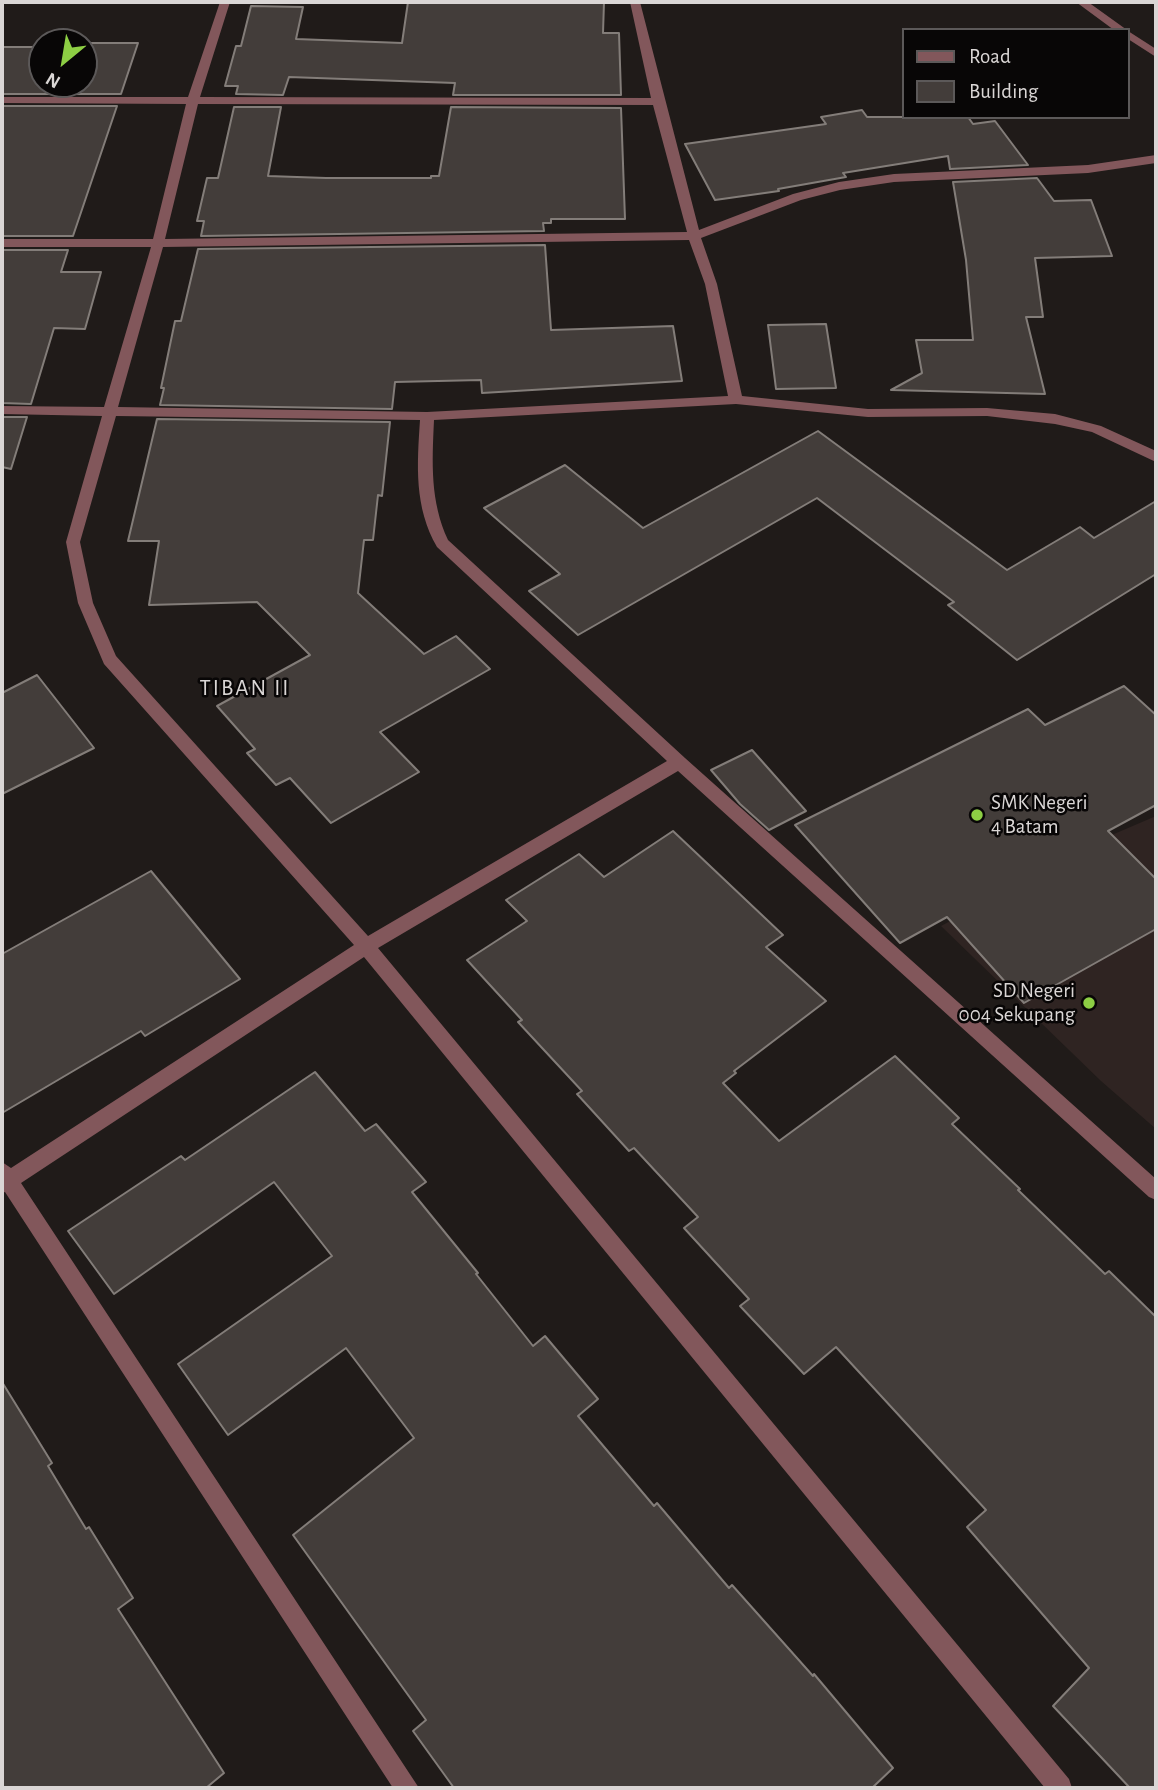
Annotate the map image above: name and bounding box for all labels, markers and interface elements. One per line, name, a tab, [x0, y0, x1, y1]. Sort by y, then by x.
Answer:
north arrow	[28, 28, 98, 98]
legend	[902, 28, 1130, 119]
text: Road	[969, 46, 1011, 67]
text: N	[43, 68, 64, 91]
text: Building	[969, 81, 1038, 102]
district label: TIBAN II	[201, 674, 289, 702]
place label: SMK Negeri 4 Batam	[991, 790, 1088, 840]
marker: SMK Negeri 4 Batam	[969, 807, 985, 823]
place label: SD Negeri 004 Sekupang	[959, 978, 1075, 1028]
marker: SD Negeri 004 Sekupang	[1081, 995, 1097, 1011]

